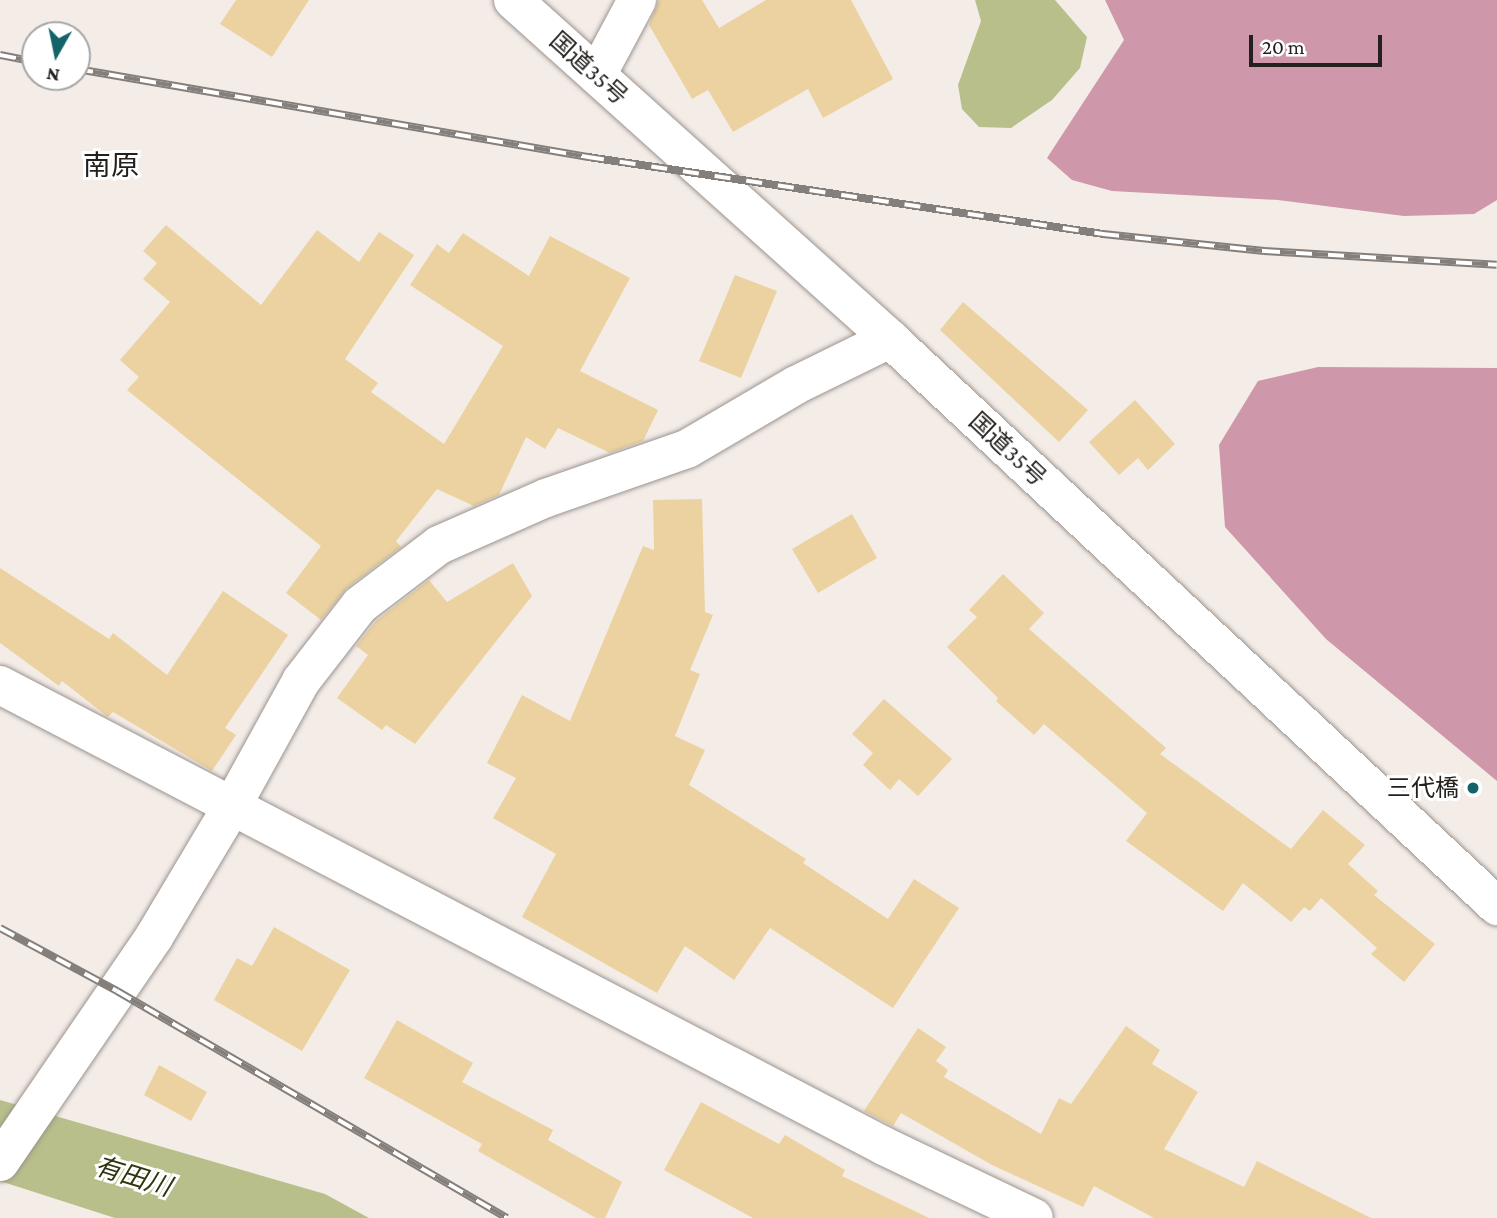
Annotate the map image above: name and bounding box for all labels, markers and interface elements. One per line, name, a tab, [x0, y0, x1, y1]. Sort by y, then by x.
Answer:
north arrow	[21, 21, 91, 91]
scale bar	[1252, 21, 1385, 65]
street label: 国道35号	[544, 26, 634, 110]
text: 20 m	[1262, 35, 1305, 59]
text: N	[45, 64, 61, 87]
district label: 南原	[83, 149, 139, 183]
street label: 国道35号	[964, 406, 1052, 492]
place label: 三代橋	[1387, 774, 1459, 802]
marker: 三代橋	[1465, 780, 1481, 796]
water label: 有田川	[91, 1151, 175, 1203]

